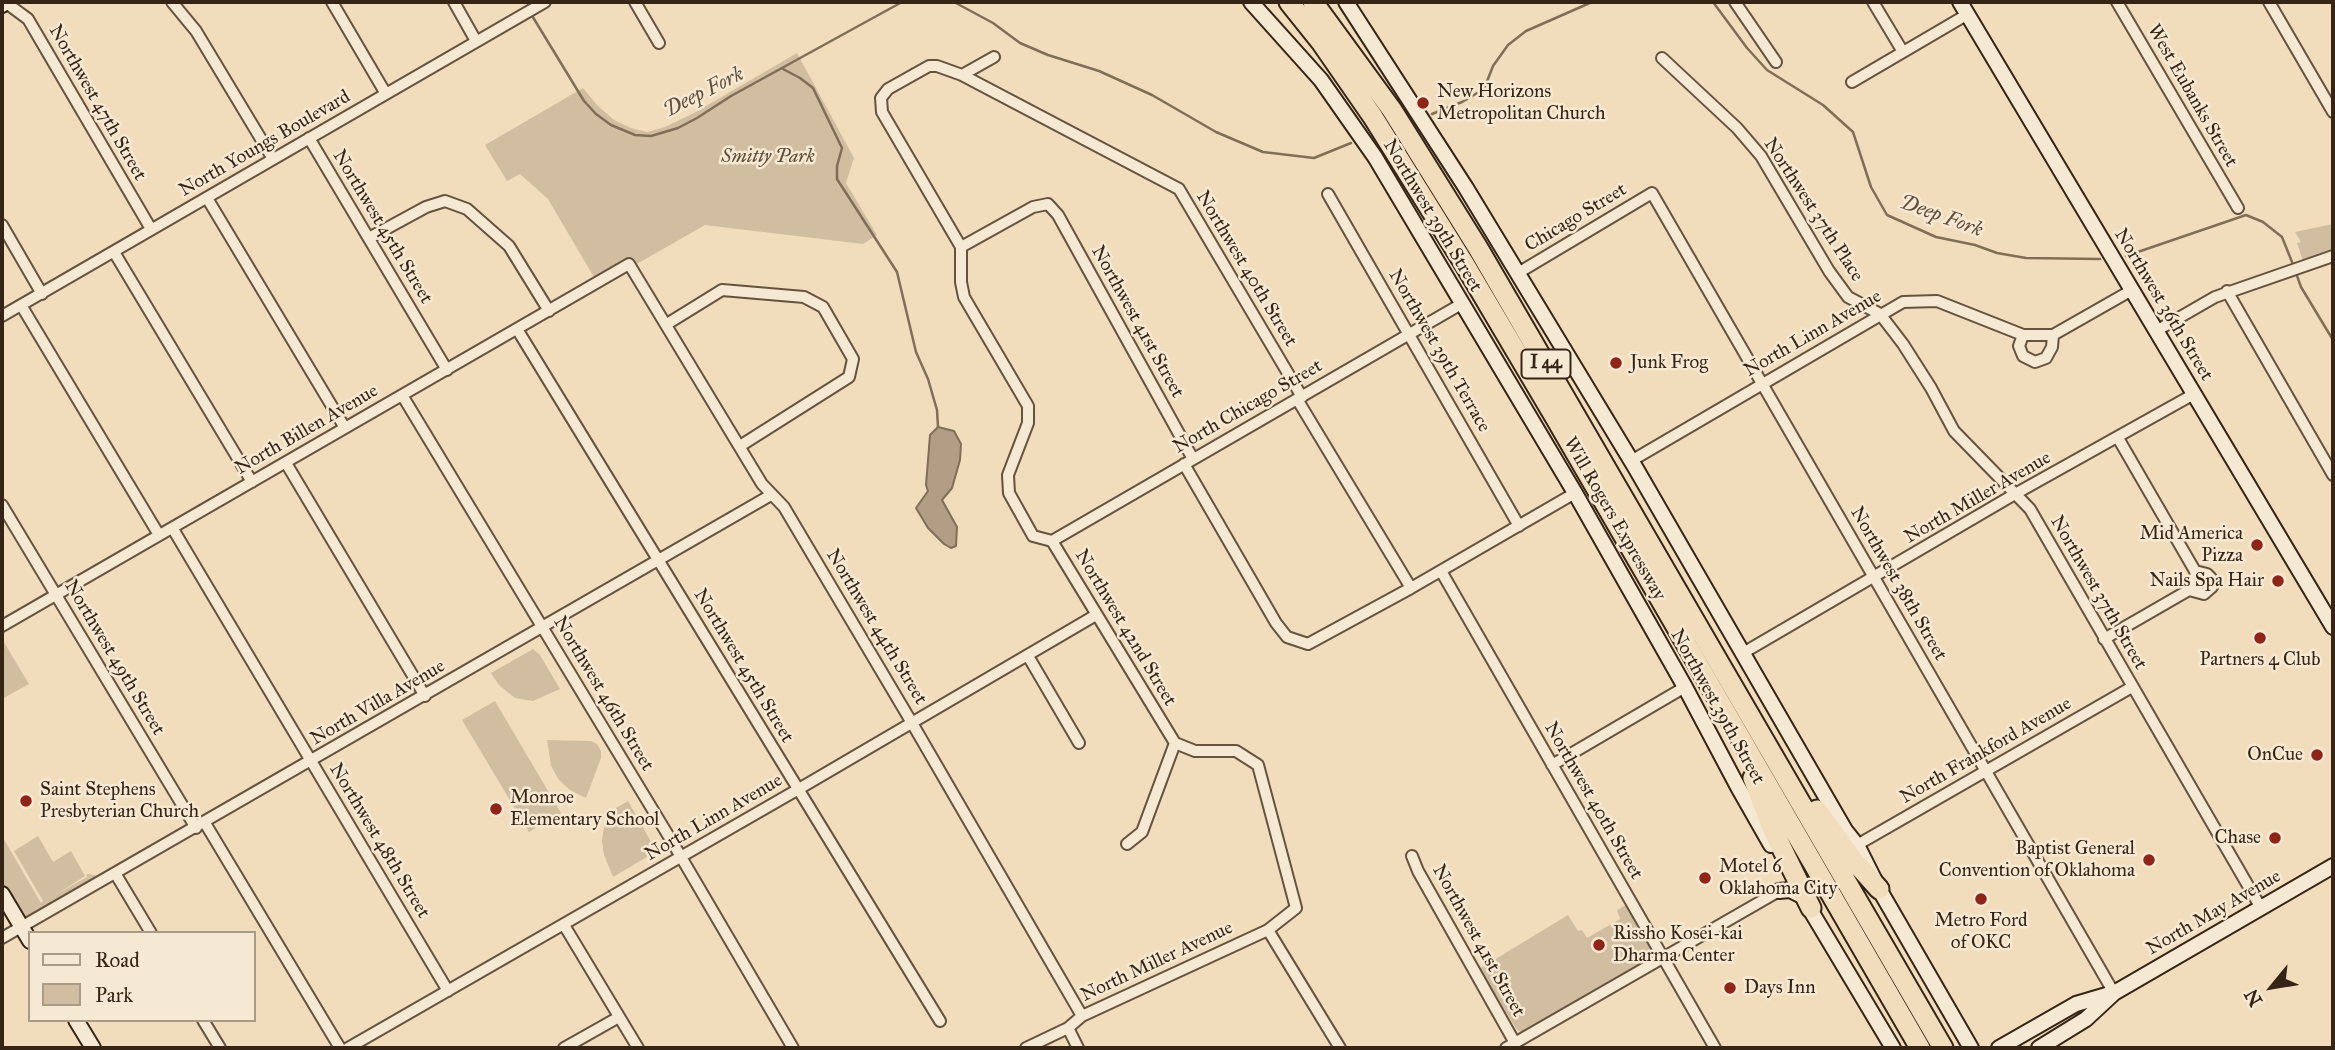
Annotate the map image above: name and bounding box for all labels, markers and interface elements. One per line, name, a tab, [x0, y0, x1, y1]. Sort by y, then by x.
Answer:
street label: West Eubanks Street	[2142, 20, 2242, 172]
street label: Northwest 47th Street	[43, 21, 151, 185]
water label: Deep Fork	[660, 62, 748, 124]
place label: New Horizons Metropolitan Church	[1437, 81, 1605, 125]
street label: North Youngs Boulevard	[175, 86, 355, 202]
marker: New Horizons Metropolitan Church	[1415, 95, 1431, 111]
street label: Northwest 37th Place	[1758, 134, 1868, 286]
street label: Northwest 39th Street	[1377, 136, 1487, 296]
street label: Northwest 45th Street	[327, 146, 437, 308]
park label: Smitty Park	[721, 146, 815, 168]
street label: Chicago Street	[1521, 179, 1631, 257]
street label: Northwest 40th Street	[1190, 187, 1302, 351]
water label: Deep Fork	[1896, 190, 1986, 244]
street label: Northwest 36th Street	[2109, 225, 2217, 385]
street label: Northwest 41st Street	[1086, 242, 1188, 402]
street label: Northwest 39th Terrace	[1383, 265, 1495, 437]
street label: North Linn Avenue	[1740, 285, 1886, 383]
road number: I 44	[1522, 350, 1570, 378]
place label: Junk Frog	[1630, 352, 1708, 374]
street label: North Chicago Street	[1169, 355, 1327, 459]
marker: Junk Frog	[1608, 355, 1624, 371]
street label: North Billen Avenue	[232, 380, 382, 480]
street label: Will Rogers Expressway	[1558, 433, 1670, 605]
street label: North Miller Avenue	[1901, 447, 2055, 549]
street label: Northwest 38th Street	[1845, 503, 1951, 665]
street label: Northwest 37th Street	[2045, 512, 2151, 674]
place label: Mid America Pizza	[2140, 523, 2243, 567]
marker: Mid America Pizza	[2249, 537, 2265, 553]
street label: Northwest 44th Street	[821, 545, 931, 709]
street label: Northwest 42nd Street	[1069, 546, 1181, 710]
place label: Nails Spa Hair	[2150, 570, 2264, 592]
marker: Nails Spa Hair	[2270, 573, 2286, 589]
street label: Northwest 49th Street	[59, 576, 169, 740]
street label: Northwest 45th Street	[688, 585, 798, 747]
street label: Northwest 46th Street	[548, 612, 658, 776]
street label: Northwest 39th Street	[1665, 625, 1769, 789]
marker: Partners 4 Club	[2252, 630, 2268, 646]
place label: Partners 4 Club	[2200, 649, 2320, 671]
street label: North Villa Avenue	[307, 655, 449, 751]
street label: North Frankford Avenue	[1896, 693, 2076, 809]
street label: Northwest 40th Street	[1539, 718, 1647, 884]
place label: OnCue	[2247, 744, 2303, 766]
marker: OnCue	[2309, 747, 2325, 763]
street label: Northwest 48th Street	[324, 759, 434, 923]
street label: North Linn Avenue	[641, 769, 787, 867]
place label: Saint Stephens Presbyterian Church	[40, 779, 199, 823]
place label: Monroe Elementary School	[510, 787, 659, 831]
marker: Saint Stephens Presbyterian Church	[18, 793, 34, 809]
marker: Monroe Elementary School	[488, 801, 504, 817]
place label: Chase	[2215, 827, 2261, 849]
marker: Chase	[2267, 830, 2283, 846]
place label: Baptist General Convention of Oklahoma	[1939, 838, 2135, 882]
marker: Baptist General Convention of Oklahoma	[2141, 852, 2157, 868]
place label: Motel 6 Oklahoma City	[1719, 856, 1837, 900]
street label: Northwest 41st Street	[1427, 861, 1529, 1021]
street label: North May Avenue	[2143, 865, 2285, 961]
marker: Motel 6 Oklahoma City	[1697, 870, 1713, 886]
marker: Metro Ford of OKC	[1973, 891, 1989, 907]
place label: Metro Ford of OKC	[1934, 910, 2028, 954]
street label: North Miller Avenue	[1077, 917, 1237, 1007]
place label: Rissho Kosei-kai Dharma Center	[1613, 923, 1743, 967]
legend	[28, 931, 256, 1022]
marker: Rissho Kosei-kai Dharma Center	[1591, 937, 1607, 953]
text: Road	[95, 947, 140, 973]
north arrow	[2237, 952, 2307, 1022]
place label: Days Inn	[1744, 977, 1815, 999]
marker: Days Inn	[1722, 980, 1738, 996]
text: Park	[95, 982, 133, 1008]
text: N	[2239, 985, 2267, 1010]

